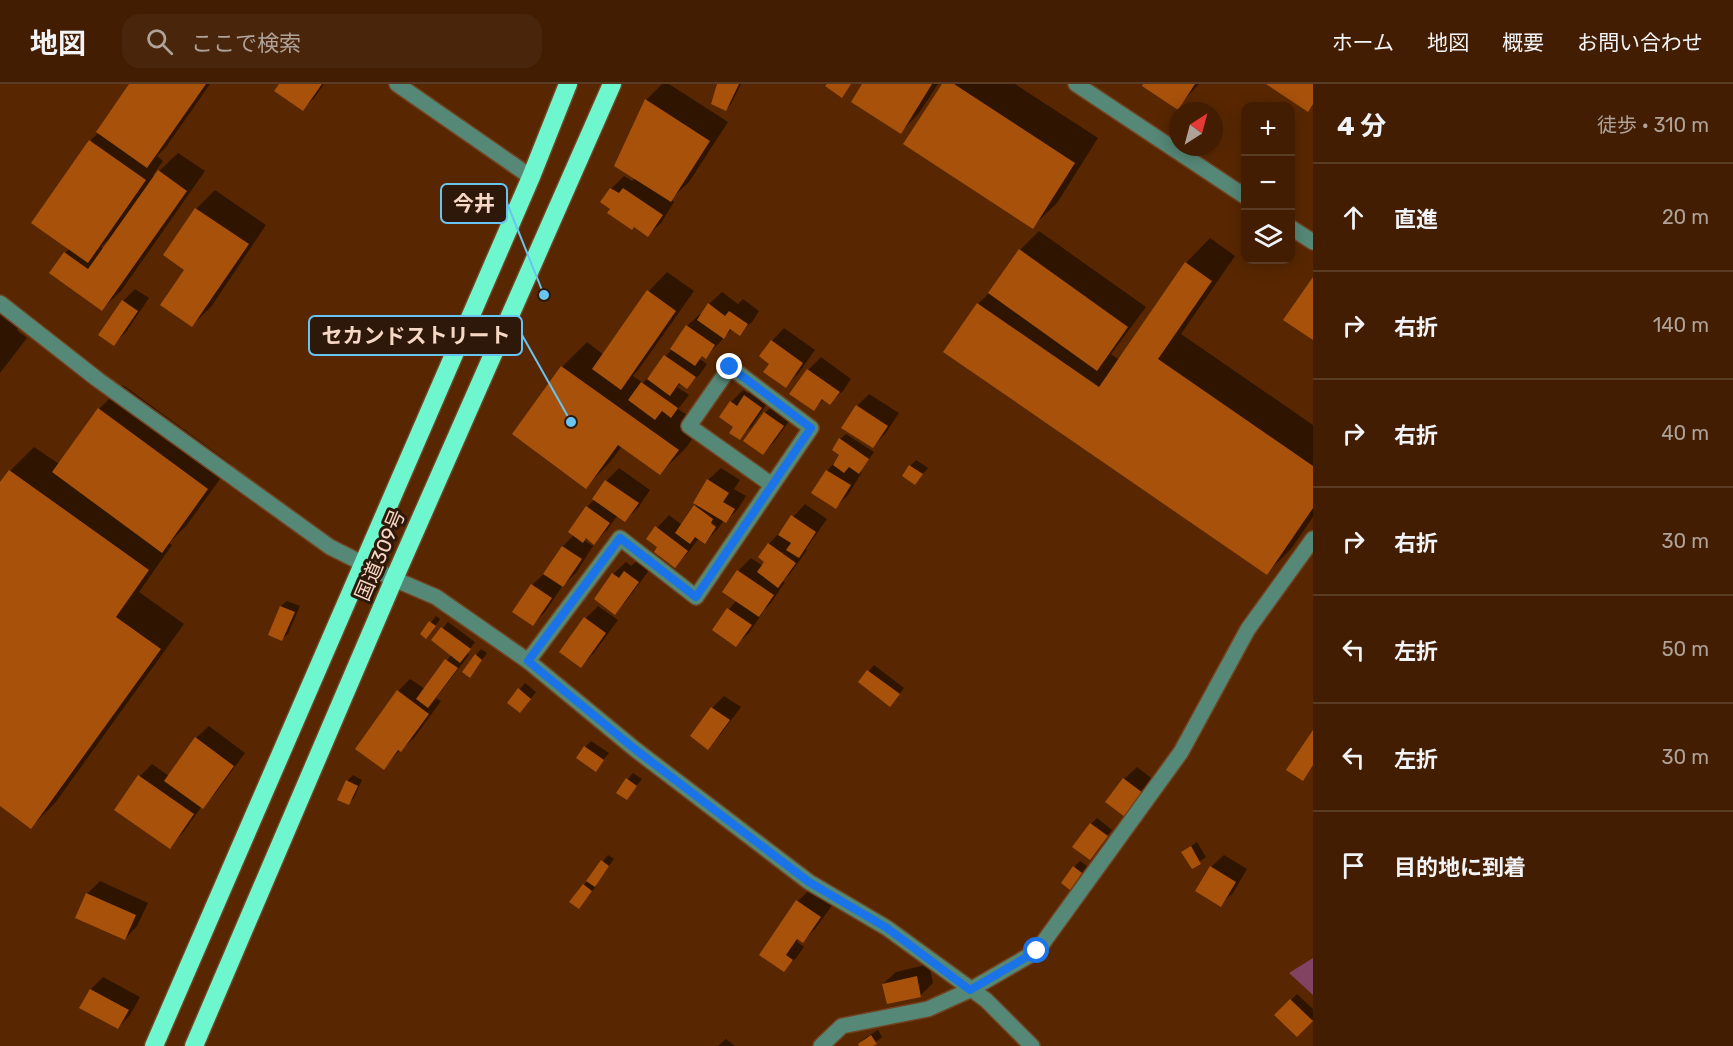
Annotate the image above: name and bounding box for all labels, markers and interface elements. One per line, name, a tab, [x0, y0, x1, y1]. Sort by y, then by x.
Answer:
search box	[122, 14, 542, 68]
icon: search	[143, 25, 176, 58]
text: 地図	[30, 27, 86, 60]
text: ここで検索	[191, 30, 301, 57]
text: ホーム	[1332, 30, 1394, 55]
text: 地図	[1427, 30, 1469, 55]
text: 概要	[1502, 30, 1544, 55]
text: お問い合わせ	[1577, 30, 1703, 55]
north arrow	[1169, 102, 1223, 156]
map controls	[1241, 102, 1295, 264]
button: +	[1241, 102, 1295, 156]
text: 4 分	[1337, 111, 1386, 142]
text: 徒歩 · 310 m	[1597, 113, 1709, 137]
button: −	[1241, 156, 1295, 210]
callout: 今井	[441, 184, 507, 223]
text: 今井	[453, 191, 495, 216]
icon: ahead	[1337, 201, 1370, 234]
text: 20 m	[1662, 205, 1709, 229]
text: 直進	[1394, 206, 1438, 233]
button: layers	[1241, 210, 1295, 264]
icon: right	[1337, 309, 1370, 342]
text: 140 m	[1653, 313, 1709, 337]
text: 右折	[1394, 314, 1438, 341]
callout: セカンドストリート	[309, 316, 522, 355]
text: セカンドストリート	[322, 323, 511, 348]
route end	[716, 353, 742, 379]
icon: right	[1337, 417, 1370, 450]
text: 40 m	[1661, 421, 1709, 445]
text: 右折	[1394, 422, 1438, 449]
street label: 国道309号	[350, 506, 410, 604]
icon: right	[1337, 525, 1370, 558]
text: 30 m	[1662, 529, 1709, 553]
text: 右折	[1394, 530, 1438, 557]
icon: left	[1337, 633, 1370, 666]
text: 50 m	[1662, 637, 1709, 661]
text: 左折	[1394, 638, 1438, 665]
icon: left	[1337, 741, 1370, 774]
text: 30 m	[1662, 745, 1709, 769]
text: 左折	[1394, 746, 1438, 773]
icon: arrive	[1337, 849, 1370, 882]
text: 目的地に到着	[1394, 854, 1526, 881]
route start	[1023, 937, 1049, 963]

